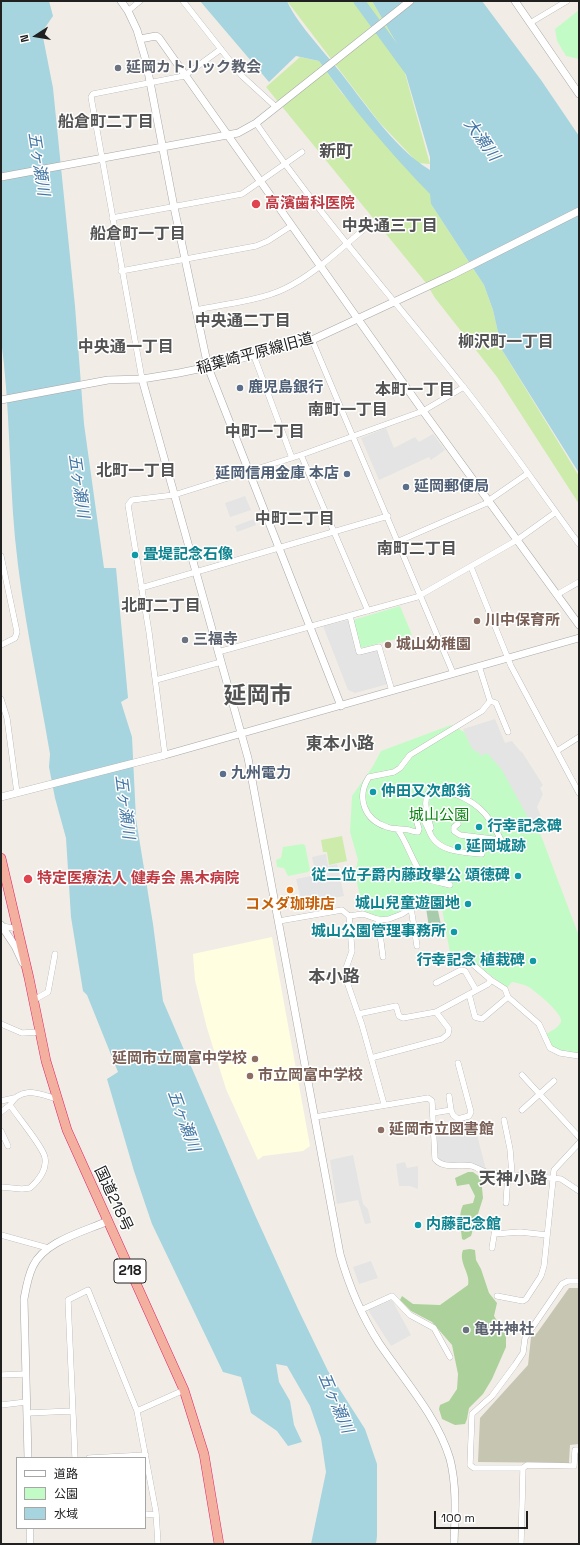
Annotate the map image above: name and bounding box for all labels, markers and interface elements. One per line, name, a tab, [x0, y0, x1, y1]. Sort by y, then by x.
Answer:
north arrow	[16, 16, 56, 56]
text: N	[17, 33, 32, 44]
place label: 延岡カトリック教会	[126, 59, 261, 77]
marker: 延岡カトリック教会	[113, 63, 123, 73]
district label: 船倉町二丁目	[58, 113, 154, 133]
water label: 大瀬川	[459, 115, 503, 165]
water label: 五ヶ瀬川	[24, 131, 52, 197]
district label: 新町	[319, 142, 353, 162]
place label: 高濱歯科医院	[265, 195, 355, 213]
marker: 高濱歯科医院	[250, 198, 262, 210]
district label: 中央通三丁目	[342, 217, 438, 237]
district label: 船倉町一丁目	[90, 225, 186, 245]
district label: 中央通二丁目	[195, 312, 291, 332]
street label: 稲葉崎平原線旧道	[195, 330, 315, 378]
district label: 柳沢町一丁目	[458, 333, 554, 353]
district label: 中央通一丁目	[78, 338, 174, 358]
place label: 鹿児島銀行	[248, 379, 323, 397]
district label: 本町一丁目	[375, 381, 455, 401]
marker: 鹿児島銀行	[235, 383, 245, 393]
district label: 南町一丁目	[308, 401, 388, 421]
district label: 中町一丁目	[225, 423, 305, 443]
water label: 五ヶ瀬川	[64, 453, 92, 519]
district label: 北町一丁目	[96, 462, 176, 482]
place label: 延岡信用金庫 本店	[215, 465, 339, 483]
marker: 延岡信用金庫 本店	[342, 469, 352, 479]
place label: 延岡郵便局	[414, 478, 489, 496]
marker: 延岡郵便局	[401, 482, 411, 492]
district label: 中町二丁目	[255, 510, 335, 530]
district label: 南町二丁目	[377, 540, 457, 560]
place label: 畳堤記念石像	[143, 546, 233, 564]
marker: 畳堤記念石像	[130, 550, 140, 560]
district label: 北町二丁目	[121, 597, 201, 617]
place label: 川中保育所	[485, 612, 560, 630]
marker: 川中保育所	[472, 616, 482, 626]
place label: 三福寺	[193, 631, 238, 649]
marker: 三福寺	[180, 635, 190, 645]
place label: 城山幼稚園	[396, 636, 471, 654]
marker: 城山幼稚園	[383, 640, 393, 650]
district label: 延岡市	[224, 683, 292, 711]
district label: 東本小路	[306, 734, 374, 754]
place label: 九州電力	[231, 765, 291, 783]
marker: 九州電力	[218, 769, 228, 779]
water label: 五ヶ瀬川	[111, 774, 137, 840]
place label: 仲田又次郎翁	[381, 783, 471, 801]
marker: 仲田又次郎翁	[368, 787, 378, 797]
park label: 城山公園	[409, 807, 469, 825]
place label: 行幸記念碑	[487, 818, 562, 836]
marker: 行幸記念碑	[474, 822, 484, 832]
place label: 延岡城跡	[466, 838, 526, 856]
marker: 延岡城跡	[453, 842, 463, 852]
place label: 従二位子爵内藤政擧公 頌徳碑	[311, 867, 510, 885]
place label: 特定医療法人 健寿会 黒木病院	[37, 870, 240, 888]
marker: 従二位子爵内藤政擧公 頌徳碑	[513, 871, 523, 881]
marker: 特定医療法人 健寿会 黒木病院	[22, 873, 34, 885]
marker: コメダ珈琲店	[285, 885, 295, 895]
place label: 城山兒童遊園地	[355, 895, 460, 913]
place label: コメダ珈琲店	[245, 896, 335, 914]
marker: 城山兒童遊園地	[463, 899, 473, 909]
place label: 城山公園管理事務所	[311, 923, 446, 941]
marker: 城山公園管理事務所	[449, 927, 459, 937]
place label: 行幸記念 植栽碑	[416, 952, 525, 970]
marker: 行幸記念 植栽碑	[528, 956, 538, 966]
district label: 本小路	[309, 967, 359, 987]
place label: 延岡市立岡富中学校	[112, 1050, 247, 1068]
marker: 延岡市立岡富中学校	[250, 1054, 260, 1064]
place label: 市立岡富中学校	[258, 1067, 363, 1085]
marker: 市立岡富中学校	[245, 1071, 255, 1081]
water label: 五ヶ瀬川	[163, 1088, 203, 1154]
place label: 延岡市立図書館	[389, 1121, 494, 1139]
marker: 延岡市立図書館	[376, 1125, 386, 1135]
street label: 国道218号	[90, 1164, 136, 1234]
district label: 天神小路	[479, 1169, 547, 1189]
place label: 内藤記念館	[426, 1216, 501, 1234]
marker: 内藤記念館	[413, 1220, 423, 1230]
road number: 218	[114, 1259, 146, 1283]
place label: 亀井神社	[474, 1321, 534, 1339]
marker: 亀井神社	[461, 1325, 471, 1335]
water label: 五ヶ瀬川	[314, 1370, 356, 1436]
legend	[16, 1457, 146, 1529]
text: 道路	[54, 1466, 78, 1482]
text: 公園	[54, 1486, 78, 1502]
scale bar	[436, 1503, 530, 1529]
text: 水域	[54, 1506, 78, 1522]
text: 100 m	[441, 1510, 475, 1526]

